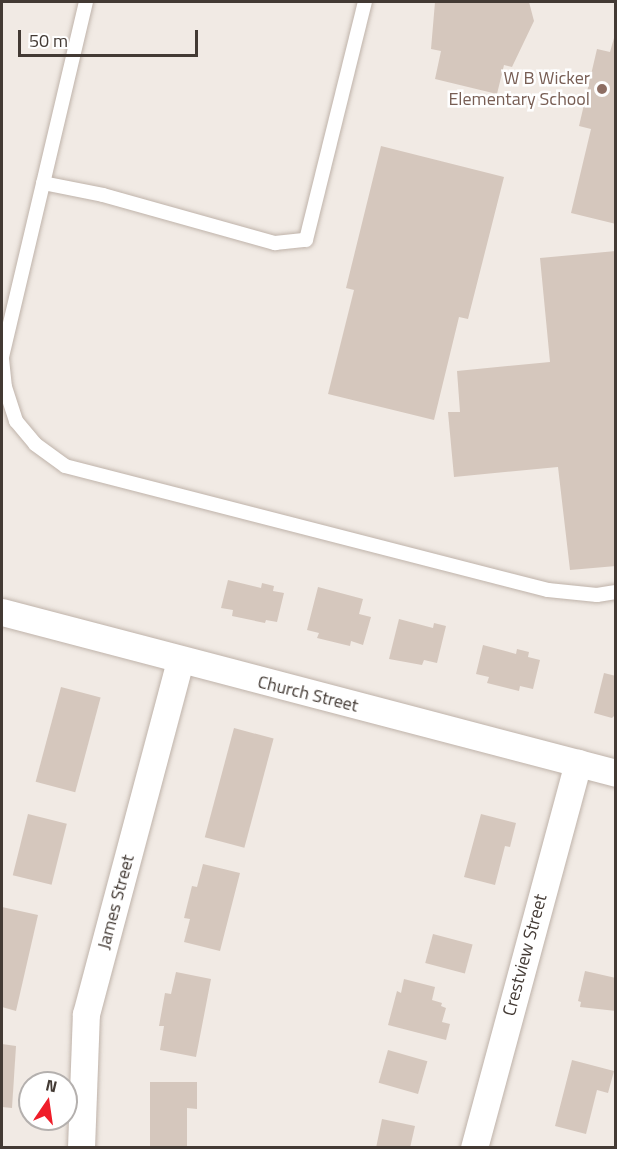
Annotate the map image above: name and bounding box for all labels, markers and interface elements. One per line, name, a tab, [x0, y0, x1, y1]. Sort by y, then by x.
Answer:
scale bar	[21, 18, 201, 56]
text: 50 m	[29, 27, 68, 54]
place label: W B Wicker Elementary School	[448, 68, 590, 110]
marker: W B Wicker Elementary School	[595, 82, 609, 96]
street label: Church Street	[255, 671, 361, 717]
street label: James Street	[93, 852, 139, 952]
street label: Crestview Street	[498, 892, 552, 1018]
north arrow	[18, 1071, 78, 1131]
text: N	[43, 1072, 60, 1098]

